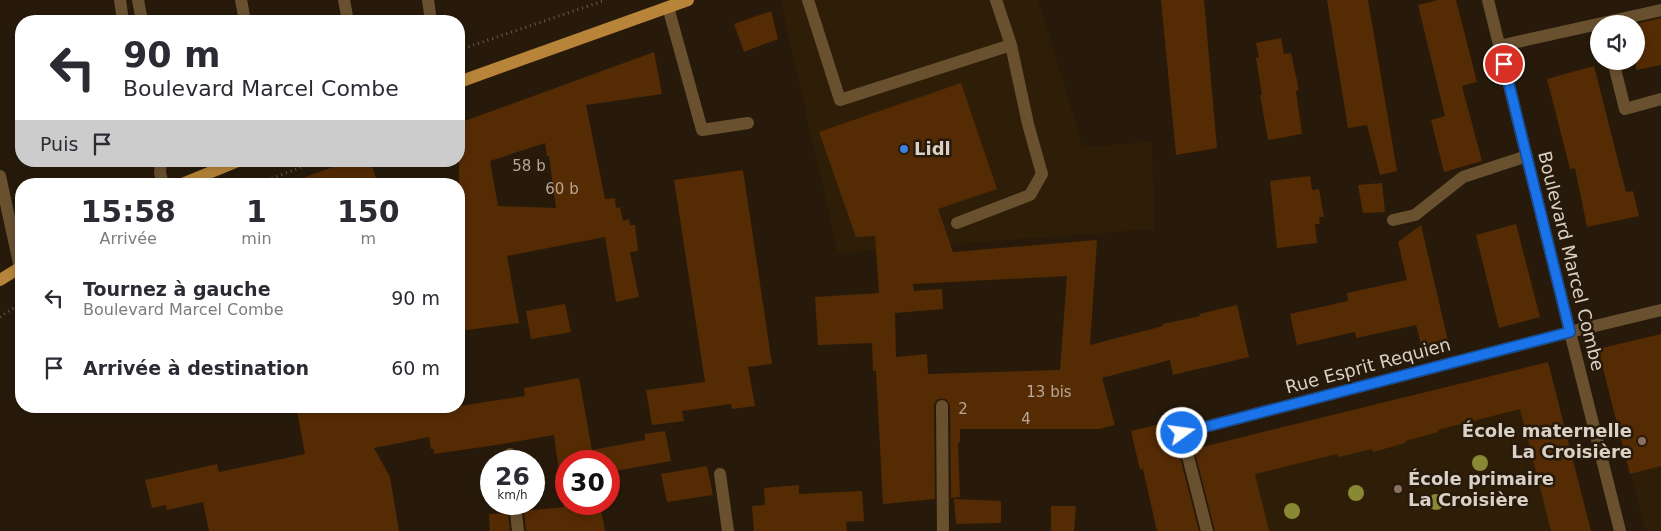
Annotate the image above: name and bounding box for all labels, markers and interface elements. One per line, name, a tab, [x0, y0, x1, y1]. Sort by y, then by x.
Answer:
map controls	[1590, 15, 1645, 70]
button: sound	[1590, 15, 1645, 70]
icon: left	[40, 35, 105, 100]
text: 90 m	[123, 35, 220, 75]
pin	[1483, 43, 1525, 85]
icon: arrive	[1490, 50, 1518, 78]
text: Boulevard Marcel Combe	[123, 76, 399, 101]
icon: arrive	[88, 130, 116, 158]
text: Puis	[40, 133, 78, 155]
place label: Lidl	[914, 138, 951, 159]
marker: Lidl	[898, 143, 910, 155]
street label: Boulevard Marcel Combe	[1534, 149, 1609, 373]
house number: 58 b	[512, 157, 546, 175]
house number: 60 b	[545, 180, 579, 198]
text: 15:58	[80, 194, 176, 229]
text: 1	[246, 194, 267, 229]
text: 150	[337, 194, 400, 229]
text: Arrivée	[99, 229, 157, 248]
text: min	[241, 229, 272, 248]
text: m	[360, 229, 376, 248]
text: Tournez à gauche	[83, 278, 271, 300]
icon: left	[40, 284, 68, 312]
text: 90 m	[391, 287, 440, 309]
text: Boulevard Marcel Combe	[83, 300, 284, 319]
street label: Rue Esprit Requien	[1283, 333, 1453, 398]
icon: arrive	[40, 354, 68, 382]
text: Arrivée à destination	[83, 357, 309, 379]
text: 60 m	[391, 357, 440, 379]
house number: 13 bis	[1026, 383, 1072, 401]
house number: 2	[958, 400, 968, 418]
position arrow	[1155, 406, 1207, 458]
house number: 4	[1021, 410, 1031, 428]
place label: École maternelle La Croisière	[1462, 420, 1632, 462]
marker: École maternelle La Croisière	[1636, 435, 1648, 447]
speed limit sign: 30	[555, 450, 620, 515]
text: 26	[495, 462, 530, 491]
place label: École primaire La Croisière	[1408, 468, 1554, 510]
marker: École primaire La Croisière	[1392, 483, 1404, 495]
text: km/h	[497, 488, 528, 502]

